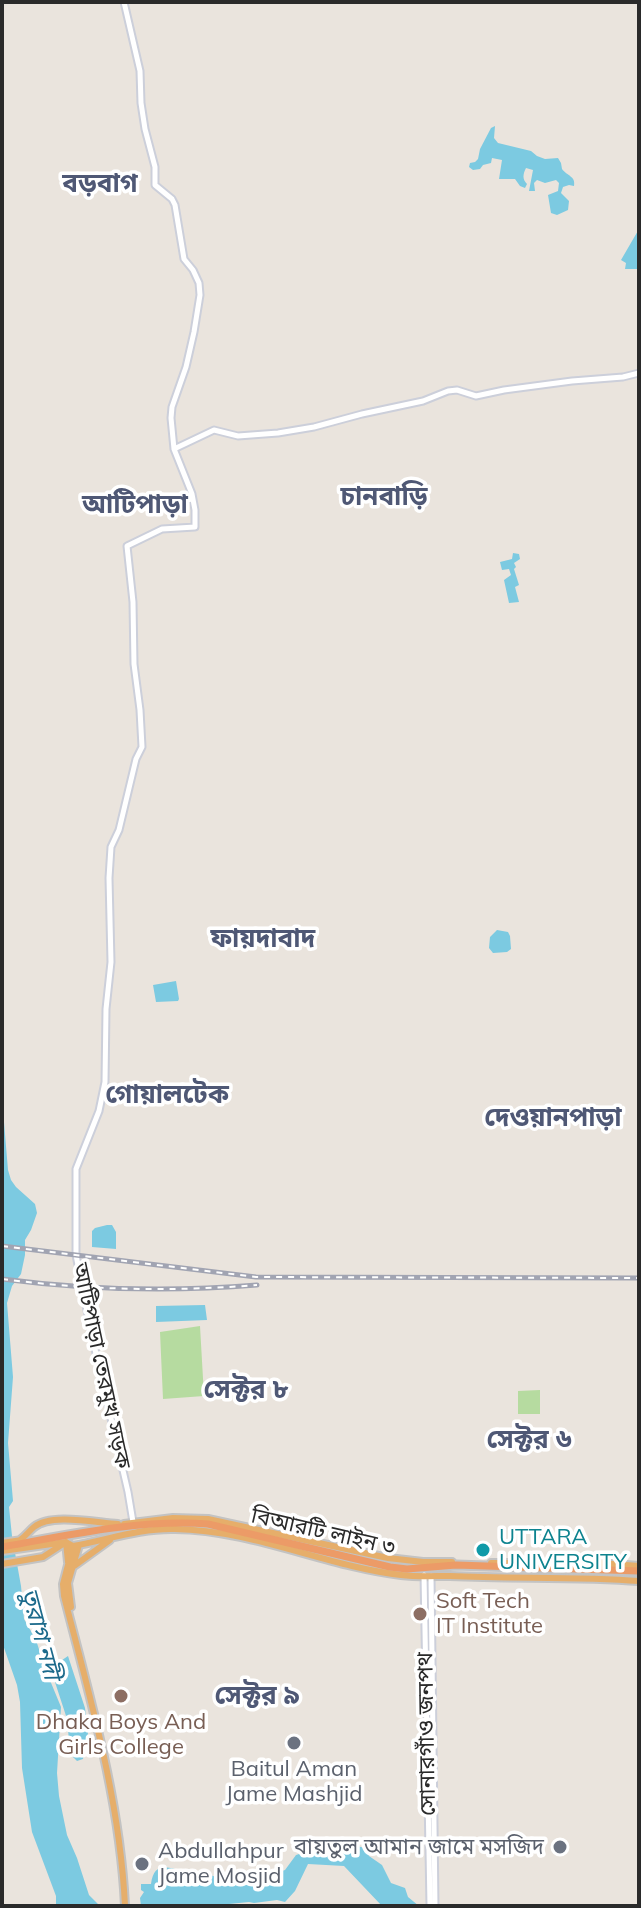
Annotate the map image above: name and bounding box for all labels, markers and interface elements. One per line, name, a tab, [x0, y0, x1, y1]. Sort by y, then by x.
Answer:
district label: বড়বাগ	[62, 168, 138, 200]
district label: চানবাড়ি	[340, 481, 428, 513]
district label: আটিপাড়া	[82, 489, 188, 521]
district label: ফায়দাবাদ	[211, 923, 315, 955]
district label: গোয়ালটেক	[105, 1079, 229, 1111]
district label: দেওয়ানপাড়া	[484, 1102, 622, 1134]
street label: আটিপাড়া তেরমুখ সড়ক	[66, 1261, 136, 1471]
district label: সেক্টর ৮	[204, 1374, 288, 1406]
district label: সেক্টর ৬	[487, 1424, 571, 1456]
street label: বিআরটি লাইন ৩	[248, 1503, 398, 1561]
place label: UTTARA UNIVERSITY	[499, 1524, 627, 1576]
marker: UTTARA UNIVERSITY	[474, 1541, 492, 1559]
water label: তুরাগ নদী	[14, 1585, 66, 1683]
place label: Soft Tech IT Institute	[436, 1588, 543, 1640]
marker: Soft Tech IT Institute	[411, 1605, 429, 1623]
street label: সোনারগাঁও জনপথ	[412, 1652, 442, 1816]
district label: সেক্টর ৯	[215, 1680, 299, 1712]
marker: Dhaka Boys And Girls College	[112, 1687, 130, 1705]
place label: Dhaka Boys And Girls College	[36, 1709, 206, 1760]
marker: Baitul Aman Jame Mashjid	[285, 1734, 303, 1752]
place label: Baitul Aman Jame Mashjid	[225, 1756, 363, 1808]
place label: বায়তুল আমান জামে মসজিদ	[294, 1834, 544, 1860]
place label: Abdullahpur Jame Mosjid	[158, 1838, 284, 1890]
marker: বায়তুল আমান জামে মসজিদ	[551, 1838, 569, 1856]
marker: Abdullahpur Jame Mosjid	[133, 1855, 151, 1873]

